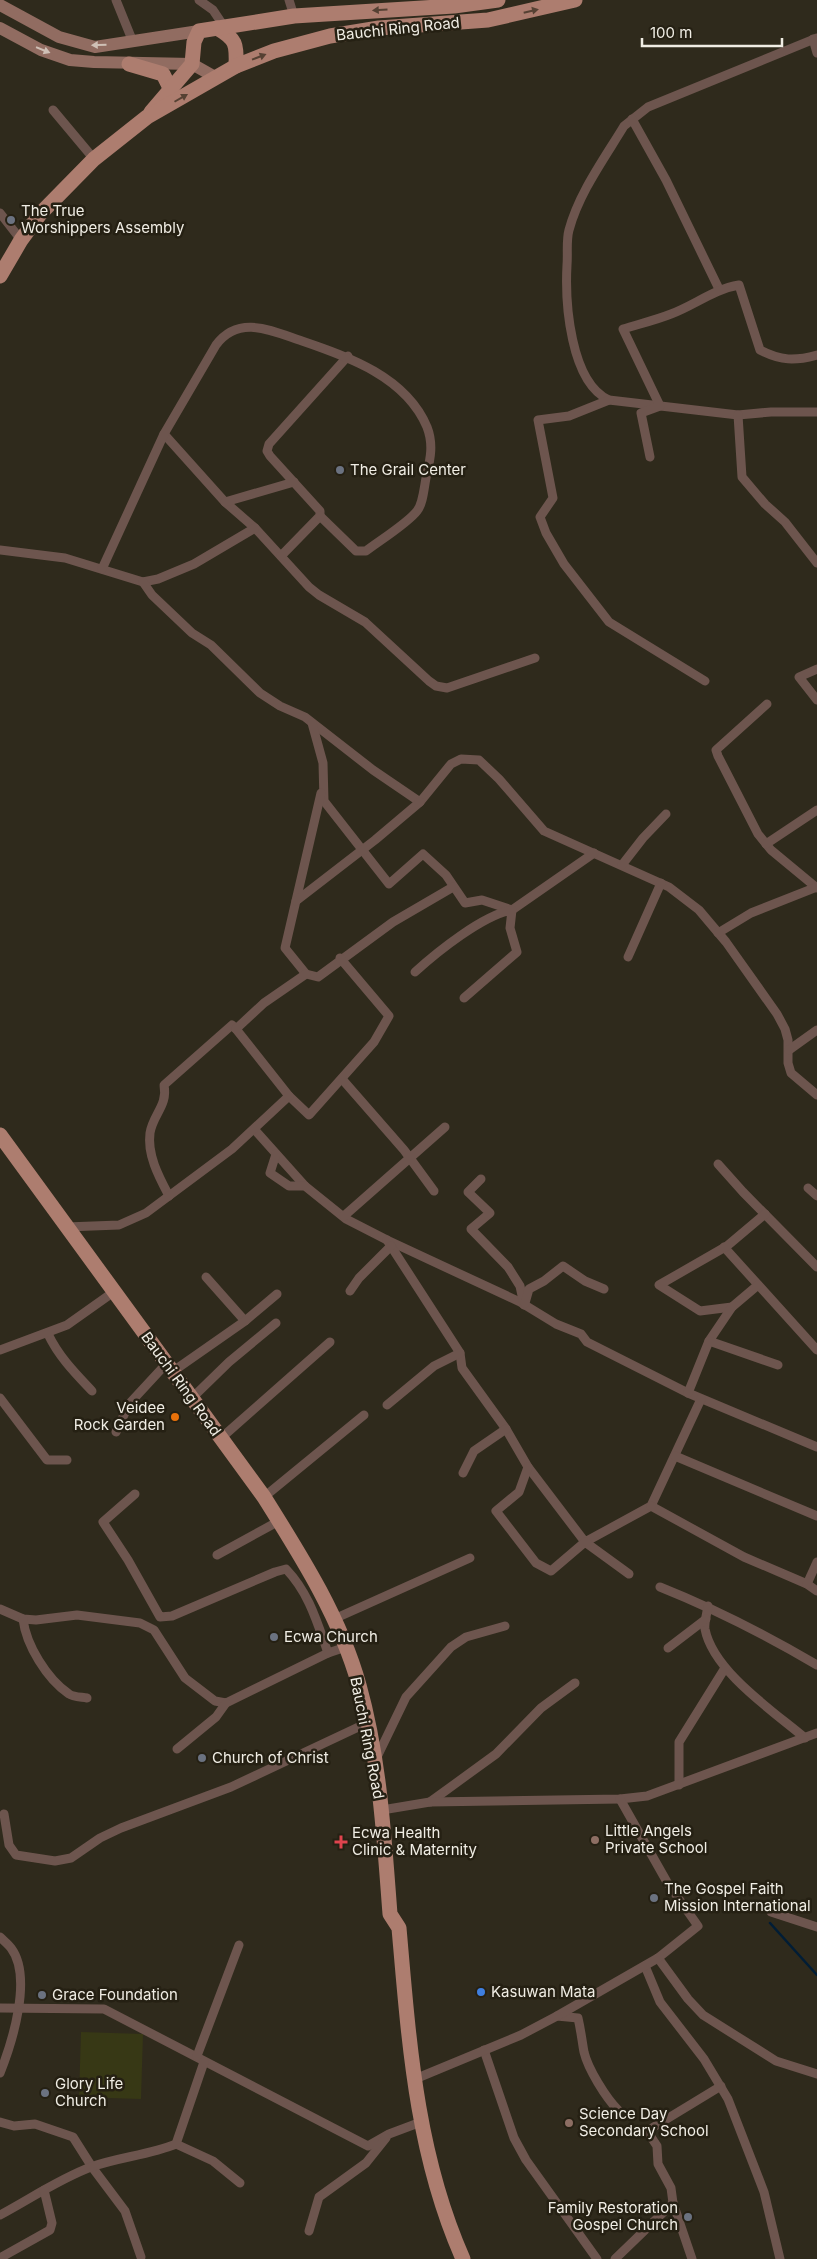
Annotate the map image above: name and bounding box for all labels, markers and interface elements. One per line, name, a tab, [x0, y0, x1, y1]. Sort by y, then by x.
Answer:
one-way arrow	[372, 6, 388, 14]
one-way arrow	[524, 6, 540, 14]
street label: Bauchi Ring Road	[335, 13, 461, 44]
scale bar	[642, 15, 782, 47]
text: 100 m	[650, 23, 692, 42]
one-way arrow	[91, 42, 107, 50]
one-way arrow	[36, 47, 50, 55]
one-way arrow	[252, 53, 267, 61]
one-way arrow	[174, 94, 189, 102]
place label: The True Worshippers Assembly	[21, 201, 185, 237]
marker: The True Worshippers Assembly	[5, 214, 17, 226]
place label: The Grail Center	[350, 460, 466, 479]
marker: The Grail Center	[334, 464, 346, 476]
street label: Bauchi Ring Road	[137, 1328, 226, 1440]
place label: Veidee Rock Garden	[74, 1398, 165, 1434]
marker: Veidee Rock Garden	[169, 1411, 181, 1423]
place label: Ecwa Church	[284, 1627, 378, 1646]
marker: Ecwa Church	[268, 1631, 280, 1643]
street label: Bauchi Ring Road	[346, 1675, 389, 1801]
place label: Church of Christ	[212, 1748, 329, 1767]
marker: Church of Christ	[196, 1752, 208, 1764]
place label: Little Angels Private School	[605, 1821, 707, 1857]
place label: Ecwa Health Clinic & Maternity	[352, 1823, 477, 1859]
marker: Little Angels Private School	[589, 1834, 601, 1846]
marker: Ecwa Health Clinic & Maternity	[334, 1835, 348, 1849]
place label: The Gospel Faith Mission International	[664, 1879, 811, 1915]
marker: The Gospel Faith Mission International	[648, 1892, 660, 1904]
place label: Kasuwan Mata	[491, 1982, 595, 2001]
place label: Grace Foundation	[52, 1985, 178, 2004]
marker: Kasuwan Mata	[475, 1986, 487, 1998]
marker: Grace Foundation	[36, 1989, 48, 2001]
place label: Glory Life Church	[55, 2074, 123, 2110]
marker: Glory Life Church	[39, 2087, 51, 2099]
place label: Science Day Secondary School	[579, 2104, 709, 2140]
marker: Science Day Secondary School	[563, 2117, 575, 2129]
place label: Family Restoration Gospel Church	[548, 2198, 678, 2234]
marker: Family Restoration Gospel Church	[682, 2211, 694, 2223]

